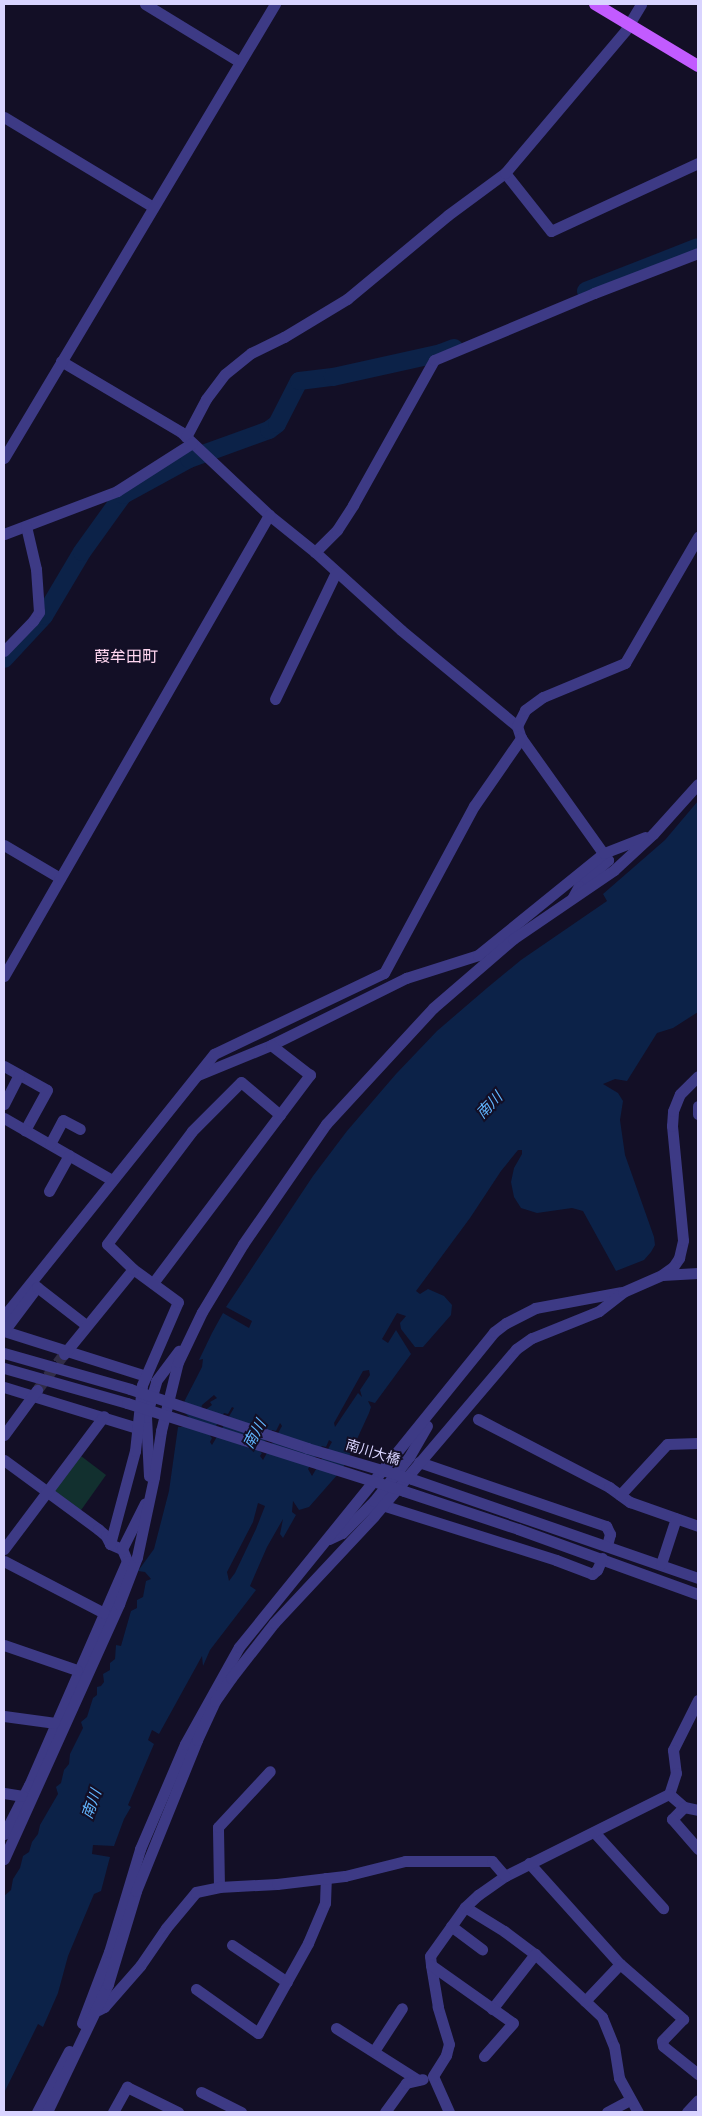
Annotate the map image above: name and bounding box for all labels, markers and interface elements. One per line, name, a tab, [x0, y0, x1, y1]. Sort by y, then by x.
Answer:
district label: 葭牟田町	[94, 646, 158, 666]
water label: 南川	[472, 1088, 506, 1122]
water label: 南川	[239, 1417, 269, 1451]
street label: 南川大橋	[344, 1436, 402, 1468]
water label: 南川	[77, 1787, 105, 1821]

